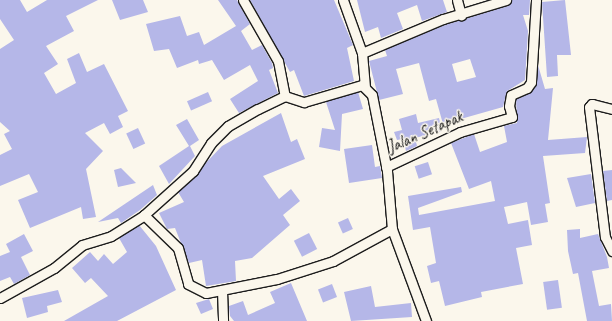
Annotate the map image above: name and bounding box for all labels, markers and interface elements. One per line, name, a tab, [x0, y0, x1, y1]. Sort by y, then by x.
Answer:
street label: Jalan Setapak	[385, 107, 465, 157]

